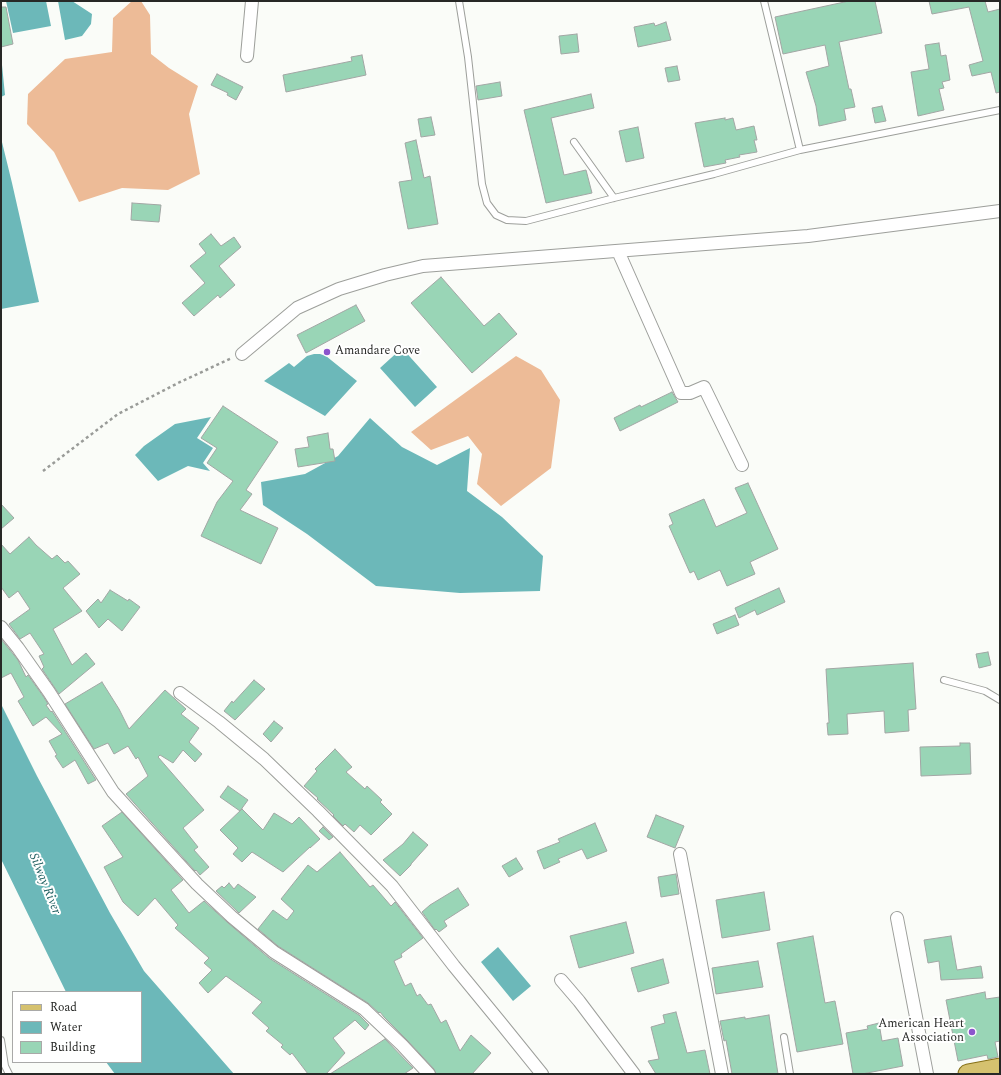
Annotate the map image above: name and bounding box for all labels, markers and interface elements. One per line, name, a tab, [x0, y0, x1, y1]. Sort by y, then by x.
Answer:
place label: Amandare Cove	[335, 345, 420, 359]
marker: Amandare Cove	[322, 347, 332, 357]
water label: Silway River	[25, 851, 63, 917]
legend	[12, 991, 142, 1063]
text: Road	[50, 998, 77, 1017]
text: Water	[50, 1018, 82, 1037]
place label: American Heart Association	[878, 1018, 964, 1046]
marker: American Heart Association	[967, 1027, 977, 1037]
text: Building	[50, 1038, 96, 1057]

